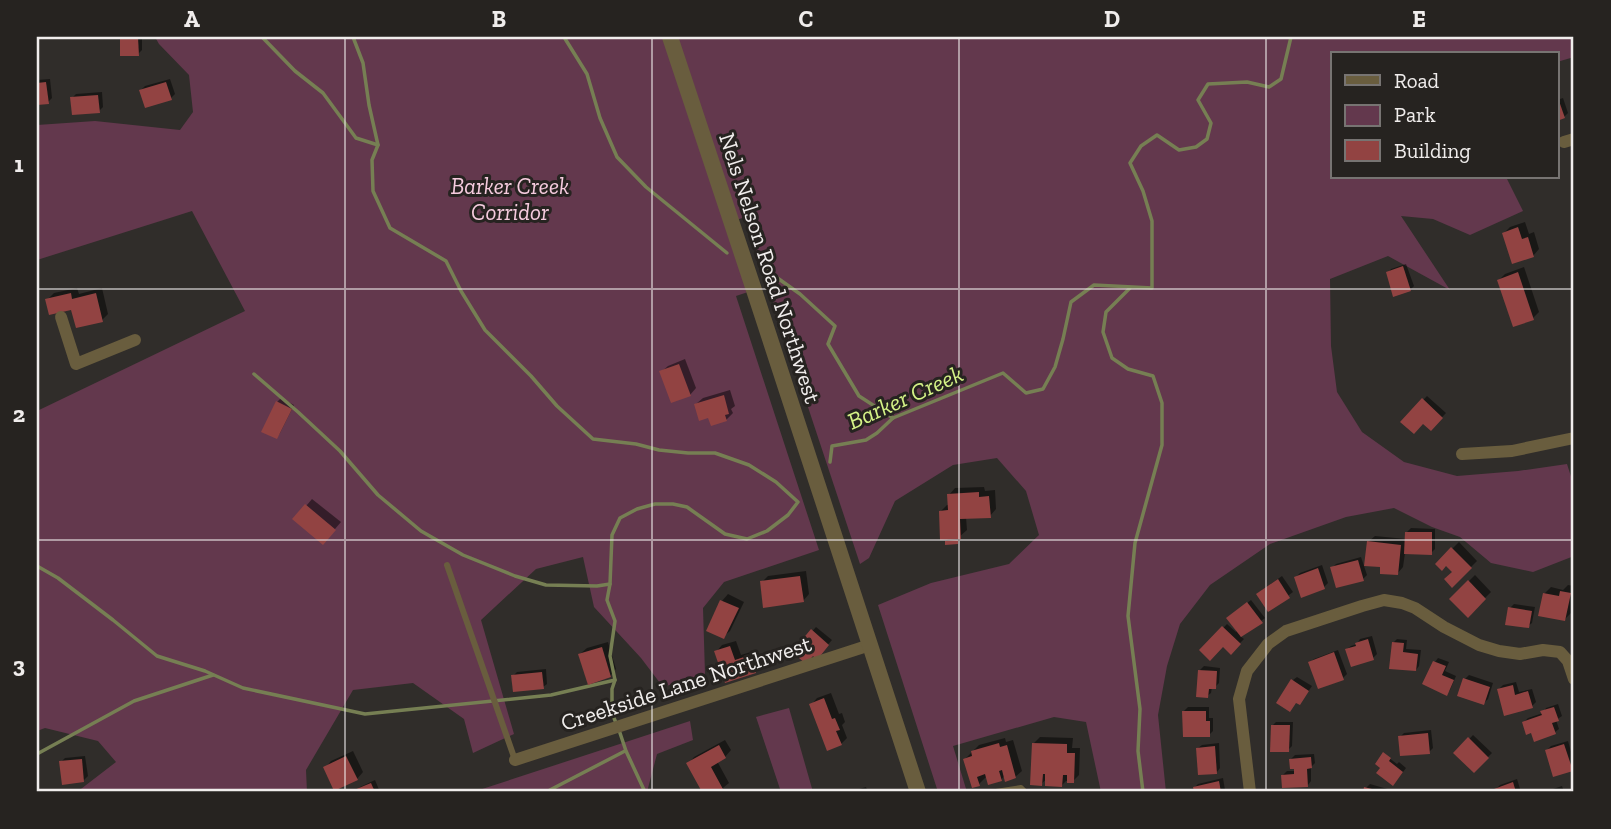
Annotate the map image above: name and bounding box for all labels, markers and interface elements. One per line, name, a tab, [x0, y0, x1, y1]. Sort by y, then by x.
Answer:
text: A	[184, 5, 200, 33]
text: B	[492, 5, 506, 33]
text: C	[799, 5, 813, 33]
text: D	[1104, 5, 1120, 33]
text: E	[1412, 5, 1426, 33]
legend	[1331, 52, 1558, 178]
text: Road	[1394, 68, 1440, 93]
text: Park	[1394, 102, 1436, 127]
street label: Nels Nelson Road Northwest	[713, 129, 827, 407]
text: Building	[1394, 138, 1471, 163]
text: 1	[14, 150, 24, 178]
park label: Barker Creek Corridor	[451, 172, 569, 226]
water label: Barker Creek	[843, 359, 968, 435]
text: 2	[13, 400, 25, 428]
street label: Creekside Lane Northwest	[557, 629, 815, 737]
text: 3	[13, 651, 25, 679]

